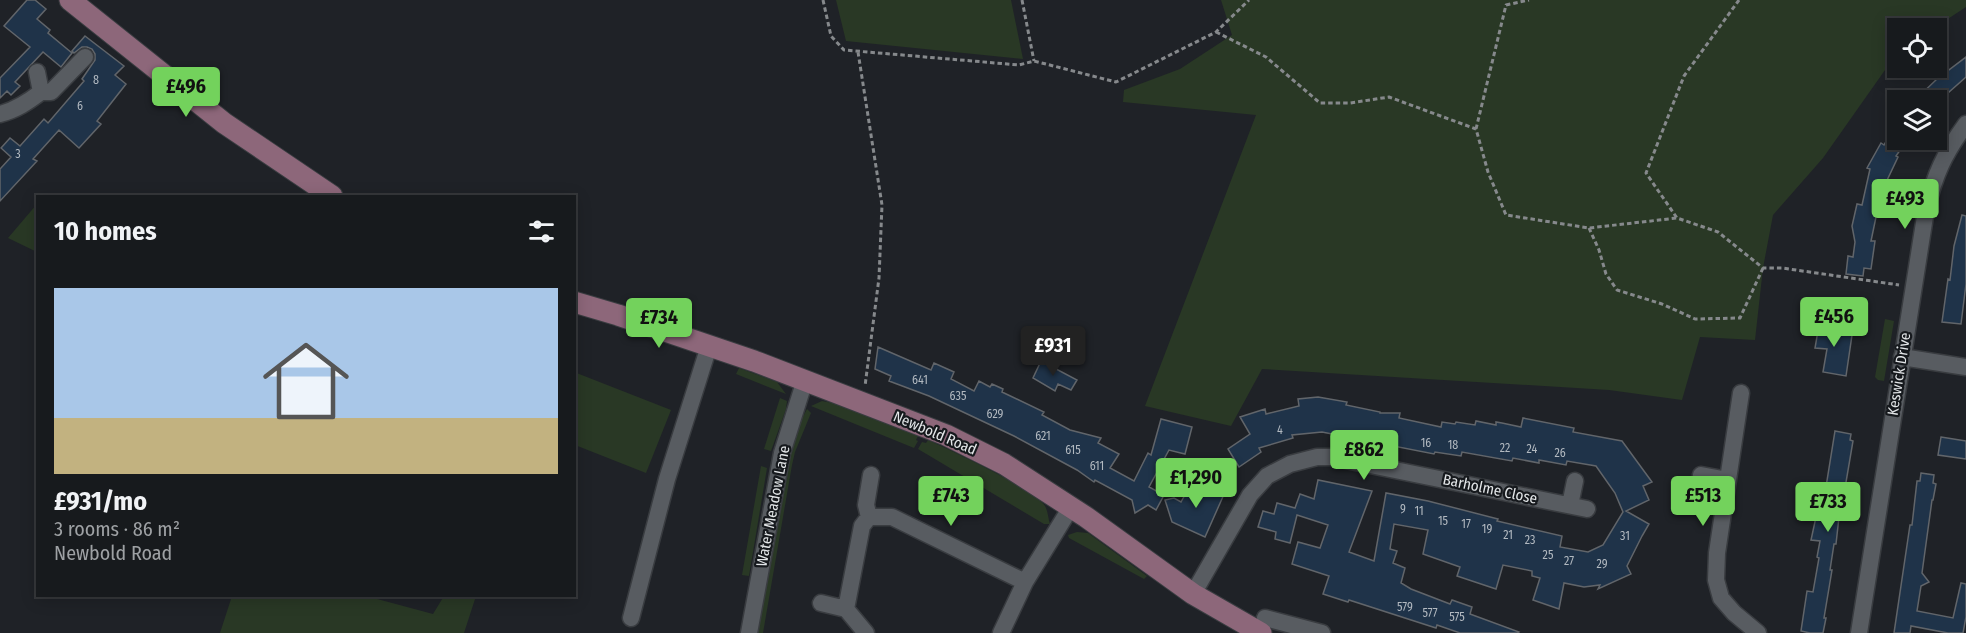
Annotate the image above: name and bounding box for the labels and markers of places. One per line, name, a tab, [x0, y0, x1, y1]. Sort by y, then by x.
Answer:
pin: £496	[150, 67, 222, 118]
pin: £493	[1869, 179, 1941, 230]
pin: £456	[1798, 297, 1870, 348]
pin: £734	[623, 298, 695, 349]
pin: £931	[1017, 326, 1089, 377]
pin: £862	[1328, 430, 1400, 481]
pin: £1,290	[1147, 458, 1245, 509]
pin: £743	[915, 476, 987, 527]
pin: £513	[1667, 476, 1739, 527]
pin: £733	[1792, 482, 1864, 533]

